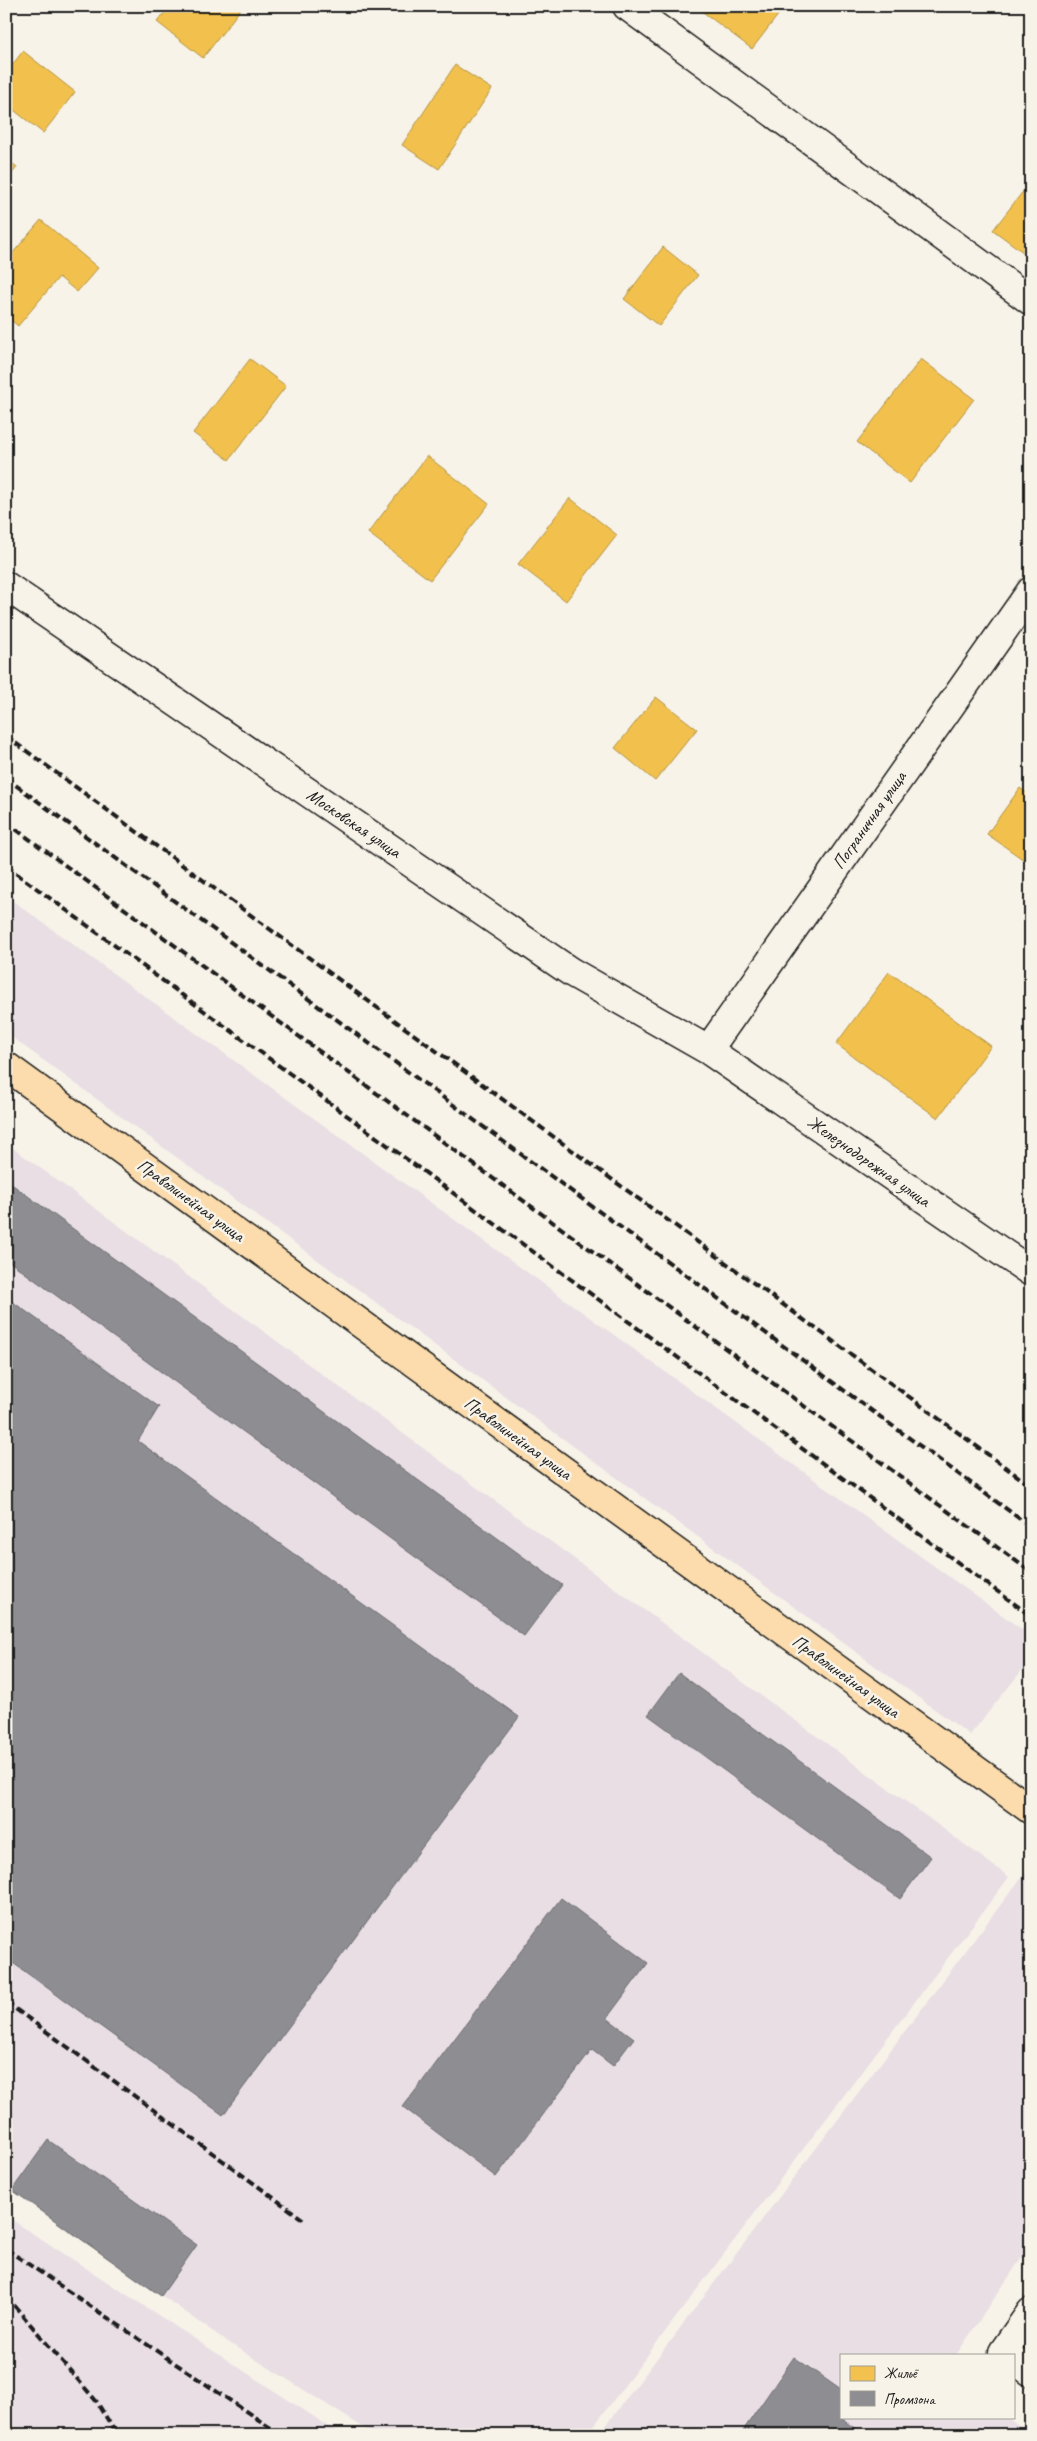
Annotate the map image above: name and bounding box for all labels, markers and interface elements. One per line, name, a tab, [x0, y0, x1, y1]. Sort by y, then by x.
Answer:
street label: Пограничная улица	[827, 765, 912, 873]
street label: Московская улица	[303, 783, 406, 863]
street label: Железнодорожная улица	[803, 1110, 936, 1213]
street label: Праволинейная улица	[133, 1154, 250, 1247]
street label: Праволинейная улица	[460, 1392, 577, 1485]
street label: Праволинейная улица	[788, 1630, 905, 1723]
legend	[840, 2354, 1014, 2418]
text: Жильё	[884, 2364, 919, 2383]
text: Промзона	[884, 2390, 936, 2409]

